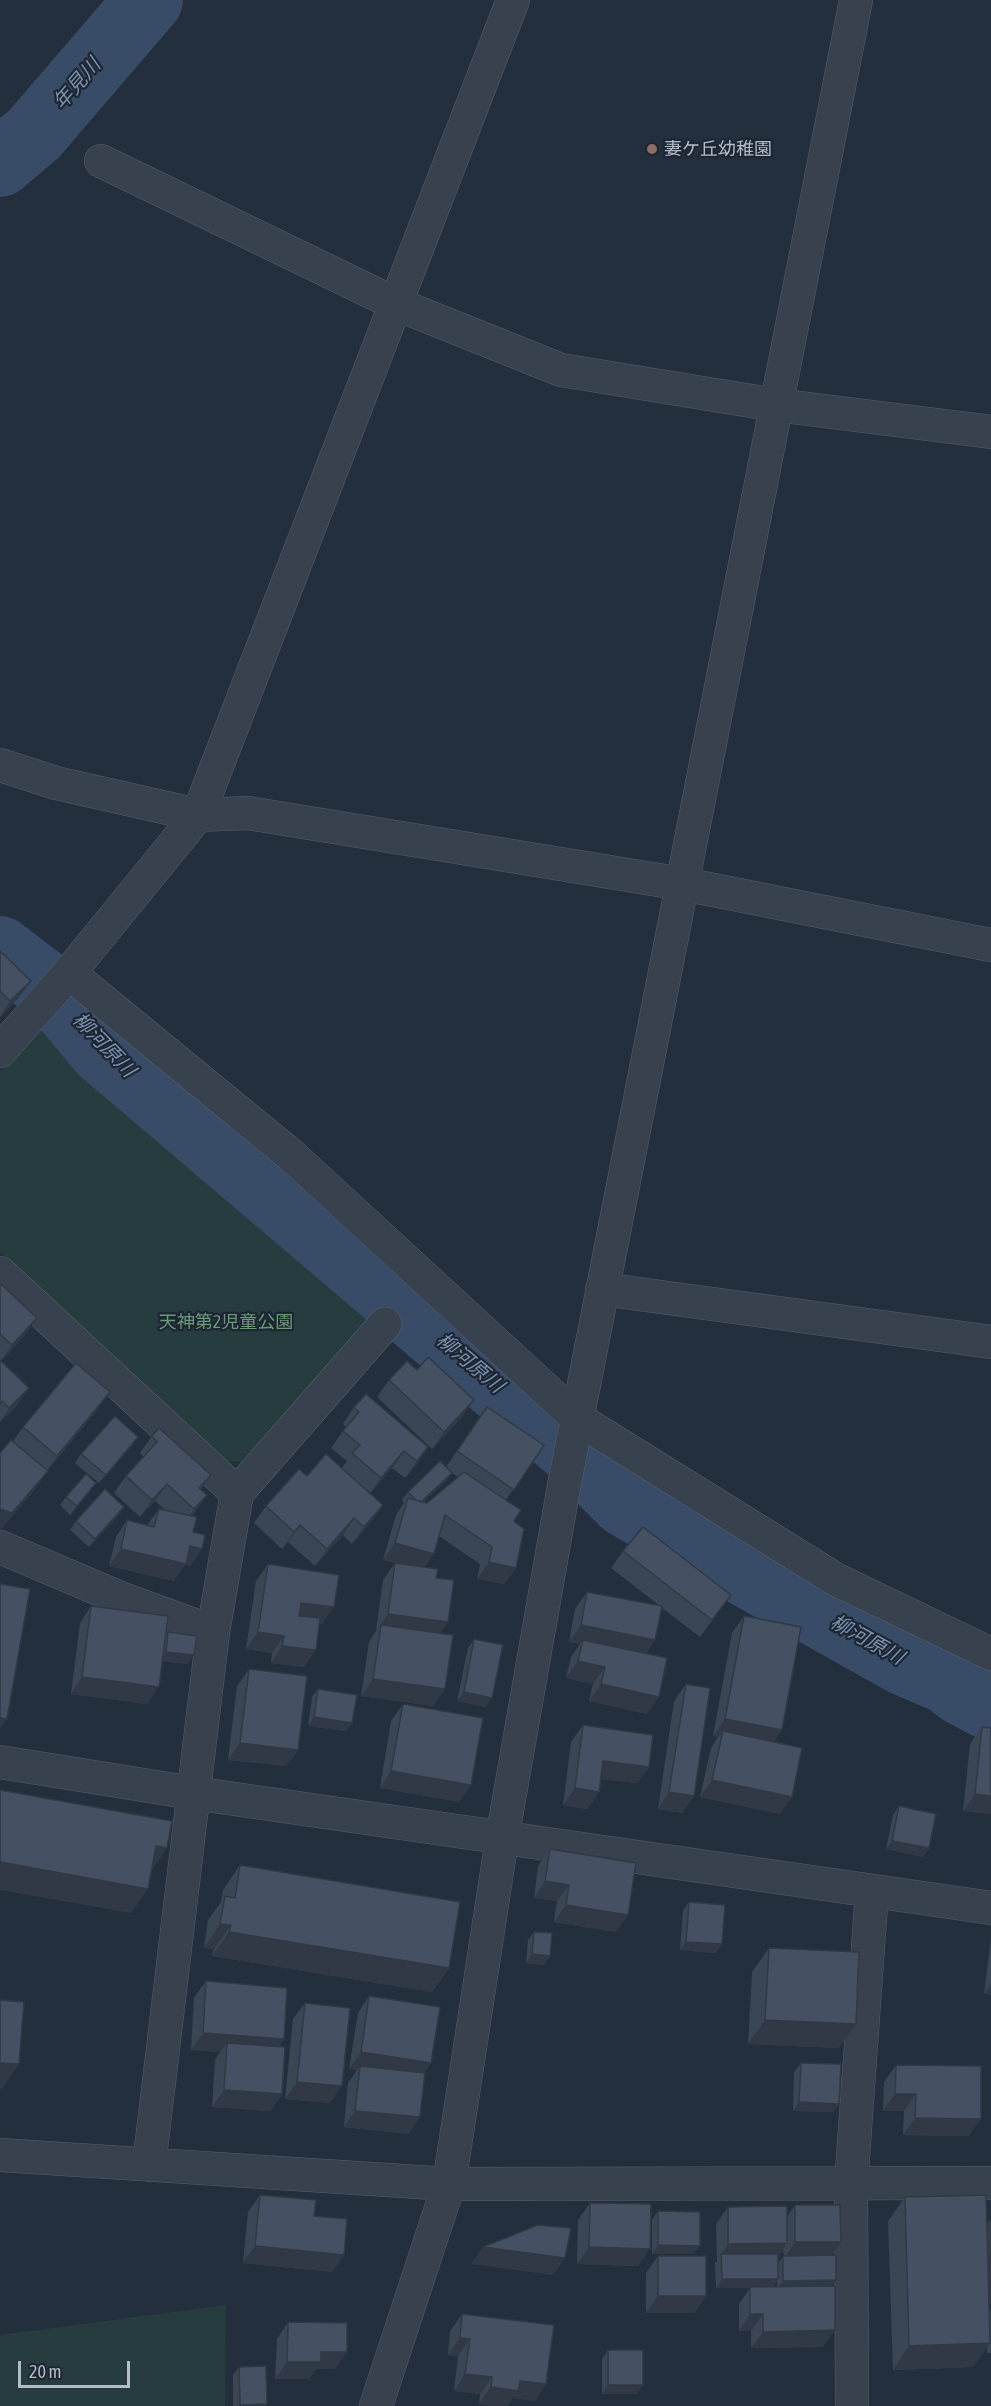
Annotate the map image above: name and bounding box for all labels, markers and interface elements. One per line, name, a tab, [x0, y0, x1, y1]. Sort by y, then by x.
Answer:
water label: 年見川	[48, 53, 106, 115]
place label: 妻ケ丘幼稚園	[664, 138, 772, 160]
marker: 妻ケ丘幼稚園	[645, 142, 659, 156]
water label: 柳河原川	[68, 1008, 140, 1082]
park label: 天神第2児童公園	[159, 1311, 293, 1333]
water label: 柳河原川	[432, 1328, 508, 1398]
water label: 柳河原川	[826, 1610, 908, 1670]
scale bar	[21, 2349, 134, 2387]
text: 20 m	[29, 2361, 61, 2382]

